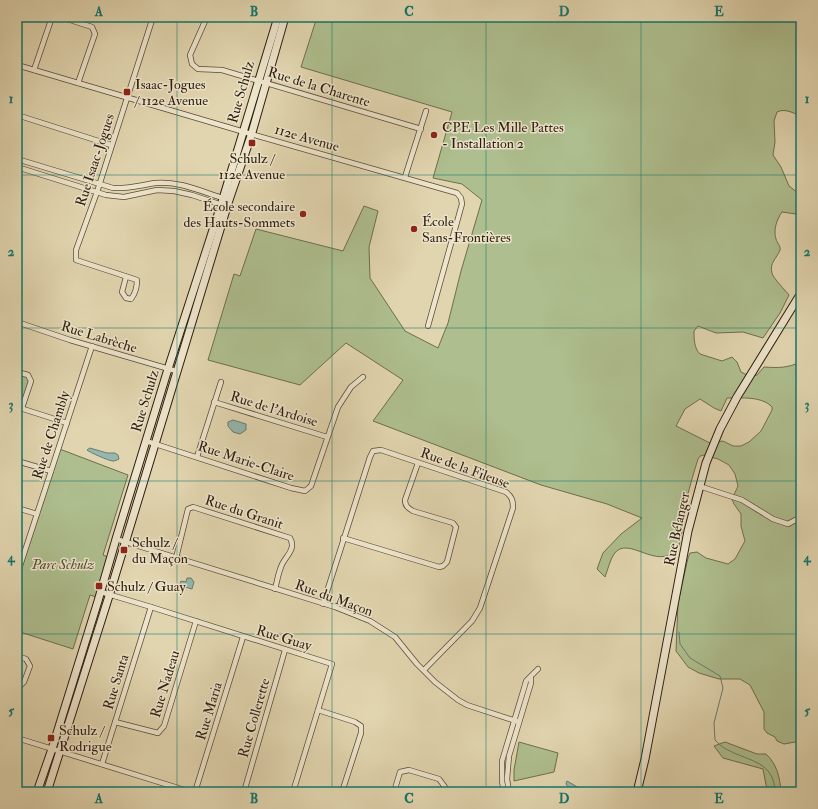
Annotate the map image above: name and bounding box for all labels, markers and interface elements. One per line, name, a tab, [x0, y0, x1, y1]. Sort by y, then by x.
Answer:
text: A	[94, 4, 104, 20]
text: B	[250, 4, 258, 20]
text: C	[404, 4, 414, 20]
text: D	[559, 4, 570, 20]
text: E	[714, 4, 724, 20]
street label: Rue Schulz	[224, 59, 258, 125]
street label: Rue de la Charente	[266, 63, 372, 111]
place label: Isaac-Jogues / 112e Avenue	[134, 76, 208, 109]
marker: Isaac-Jogues / 112e Avenue	[122, 87, 132, 97]
text: 1	[9, 91, 14, 107]
text: 1	[805, 91, 810, 107]
street label: Rue Isaac-Jogues	[72, 111, 118, 209]
place label: CPE Les Mille Pattes - Installation 2	[442, 119, 564, 152]
street label: 112e Avenue	[273, 121, 341, 155]
marker: CPE Les Mille Pattes - Installation 2	[429, 130, 439, 140]
marker: Schulz / 112e Avenue	[247, 138, 257, 148]
place label: Schulz / 112e Avenue	[219, 150, 285, 183]
place label: École secondaire des Hauts-Sommets	[183, 198, 295, 231]
marker: École secondaire des Hauts-Sommets	[298, 209, 308, 219]
place label: École Sans-Frontières	[422, 213, 511, 246]
marker: École Sans-Frontières	[409, 224, 419, 234]
text: 2	[8, 244, 15, 260]
text: 2	[804, 244, 811, 260]
street label: Rue Labrèche	[59, 317, 139, 357]
street label: Rue Schulz	[127, 368, 163, 434]
street label: Rue de Chambly	[29, 388, 75, 482]
street label: Rue de l'Ardoise	[228, 388, 320, 430]
text: 3	[9, 397, 14, 413]
text: 3	[805, 397, 810, 413]
street label: Rue Marie-Claire	[196, 437, 296, 485]
street label: Rue de la Fileuse	[418, 444, 512, 492]
street label: Rue Bélanger	[661, 490, 693, 568]
street label: Rue du Granit	[203, 491, 286, 533]
place label: Schulz / du Maçon	[132, 534, 188, 567]
marker: Schulz / du Maçon	[119, 545, 129, 555]
text: 4	[6, 550, 15, 566]
text: 4	[802, 550, 811, 566]
park label: Parc Schulz	[31, 556, 94, 573]
street label: Rue du Maçon	[293, 576, 375, 620]
place label: Schulz / Guay	[107, 578, 186, 596]
marker: Schulz / Guay	[94, 581, 104, 591]
street label: Rue Guay	[254, 622, 314, 656]
street label: Rue Nadeau	[147, 648, 183, 720]
street label: Rue Santa	[100, 652, 133, 712]
street label: Rue Collerette	[235, 676, 273, 760]
street label: Rue Maria	[192, 680, 226, 742]
text: 5	[8, 703, 14, 719]
text: 5	[804, 703, 810, 719]
place label: Schulz / Rodrigue	[59, 722, 112, 755]
marker: Schulz / Rodrigue	[46, 733, 56, 743]
text: A	[94, 791, 104, 807]
text: B	[250, 791, 258, 807]
text: C	[404, 791, 414, 807]
text: D	[559, 791, 570, 807]
text: E	[714, 791, 724, 807]

